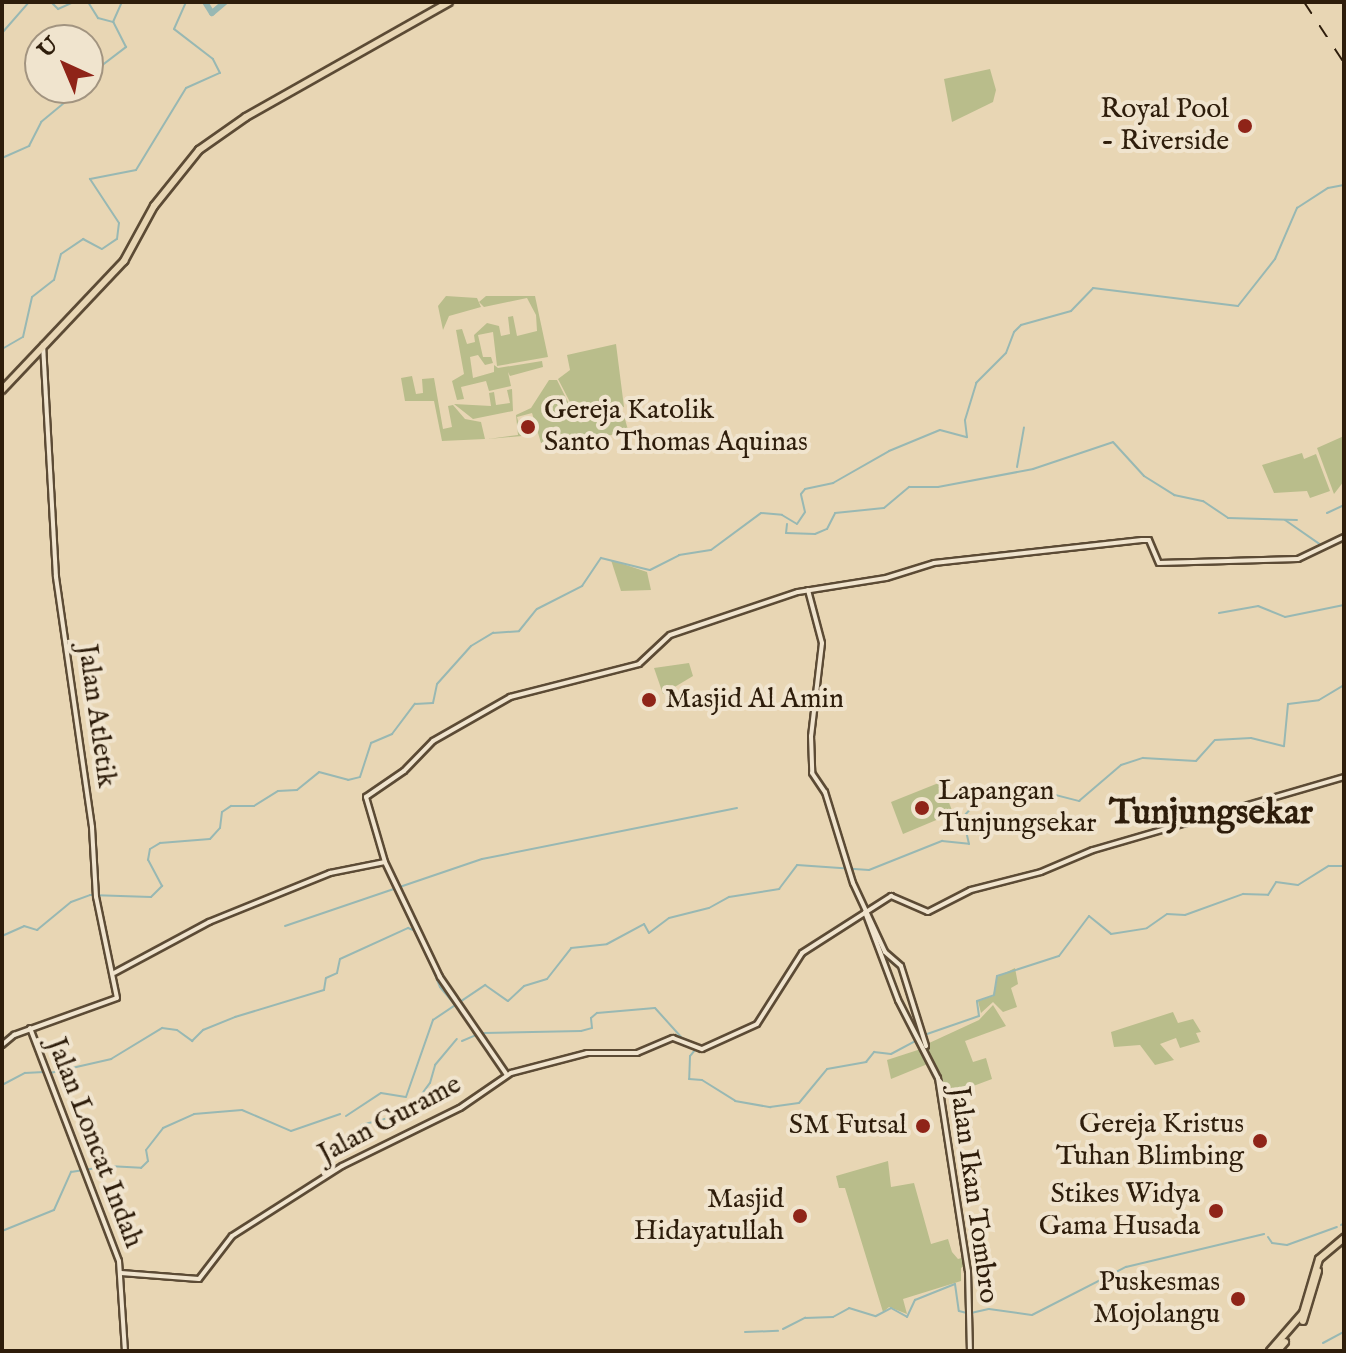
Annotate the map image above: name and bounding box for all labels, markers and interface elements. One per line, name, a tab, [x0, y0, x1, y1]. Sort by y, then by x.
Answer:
north arrow	[24, 24, 104, 104]
text: U	[32, 32, 65, 65]
place label: Royal Pool - Riverside	[1100, 93, 1229, 159]
marker: Royal Pool - Riverside	[1236, 117, 1254, 135]
place label: Gereja Katolik Santo Thomas Aquinas	[544, 394, 808, 460]
marker: Gereja Katolik Santo Thomas Aquinas	[519, 418, 537, 436]
street label: Jalan Atletik	[69, 642, 123, 790]
place label: Masjid Al Amin	[665, 683, 844, 717]
marker: Masjid Al Amin	[640, 691, 658, 709]
place label: Lapangan Tunjungsekar	[938, 775, 1097, 841]
district label: Tunjungsekar	[1109, 792, 1313, 836]
marker: Lapangan Tunjungsekar	[913, 799, 931, 817]
street label: Jalan Loncat Indah	[38, 1033, 150, 1253]
street label: Jalan Gurame	[313, 1068, 467, 1172]
street label: Jalan Ikan Tombro	[941, 1084, 1005, 1306]
place label: Gereja Kristus Tuhan Blimbing	[1056, 1108, 1244, 1174]
place label: SM Futsal	[789, 1109, 907, 1143]
marker: SM Futsal	[914, 1117, 932, 1135]
marker: Gereja Kristus Tuhan Blimbing	[1251, 1132, 1269, 1150]
place label: Stikes Widya Gama Husada	[1039, 1178, 1200, 1244]
place label: Masjid Hidayatullah	[634, 1183, 784, 1249]
marker: Stikes Widya Gama Husada	[1207, 1202, 1225, 1220]
marker: Masjid Hidayatullah	[791, 1207, 809, 1225]
place label: Puskesmas Mojolangu	[1093, 1266, 1220, 1332]
marker: Puskesmas Mojolangu	[1227, 1288, 1249, 1310]

